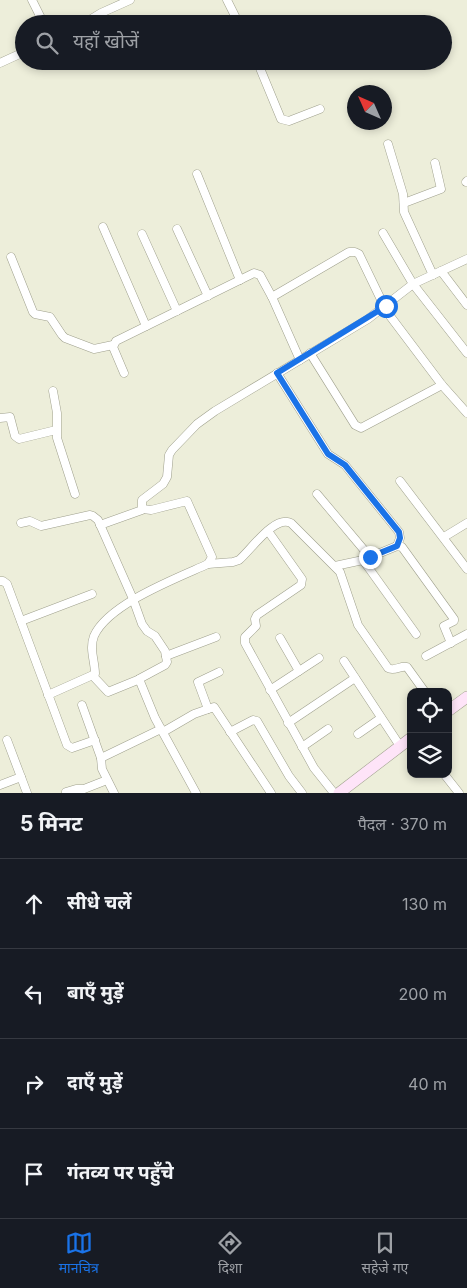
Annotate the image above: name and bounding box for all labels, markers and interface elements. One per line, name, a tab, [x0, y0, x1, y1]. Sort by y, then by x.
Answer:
search box	[15, 15, 452, 70]
icon: search	[33, 29, 61, 57]
text: यहाँ खोजें	[73, 30, 139, 53]
north arrow	[347, 85, 392, 130]
route start	[375, 295, 398, 318]
route end	[359, 546, 382, 569]
map controls	[407, 688, 452, 778]
button: locate	[407, 688, 452, 733]
button: layers	[407, 733, 452, 778]
text: 5 मिनट	[20, 811, 82, 836]
text: पैदल · 370 m	[358, 814, 447, 834]
icon: ahead	[20, 890, 48, 918]
text: सीधे चलें	[67, 891, 131, 914]
text: 130 m	[402, 894, 447, 914]
icon: left	[20, 980, 48, 1008]
text: बाएँ मुड़ें	[67, 981, 124, 1004]
text: 200 m	[399, 984, 447, 1004]
icon: right	[20, 1070, 48, 1098]
text: दाएँ मुड़ें	[67, 1071, 123, 1094]
text: 40 m	[408, 1074, 447, 1094]
icon: arrive	[20, 1160, 48, 1188]
text: गंतव्य पर पहुँचे	[67, 1161, 174, 1184]
tab: मानचित्र	[59, 1229, 99, 1279]
tab: दिशा	[216, 1229, 244, 1279]
tab: सहेजे गए	[361, 1229, 408, 1279]

